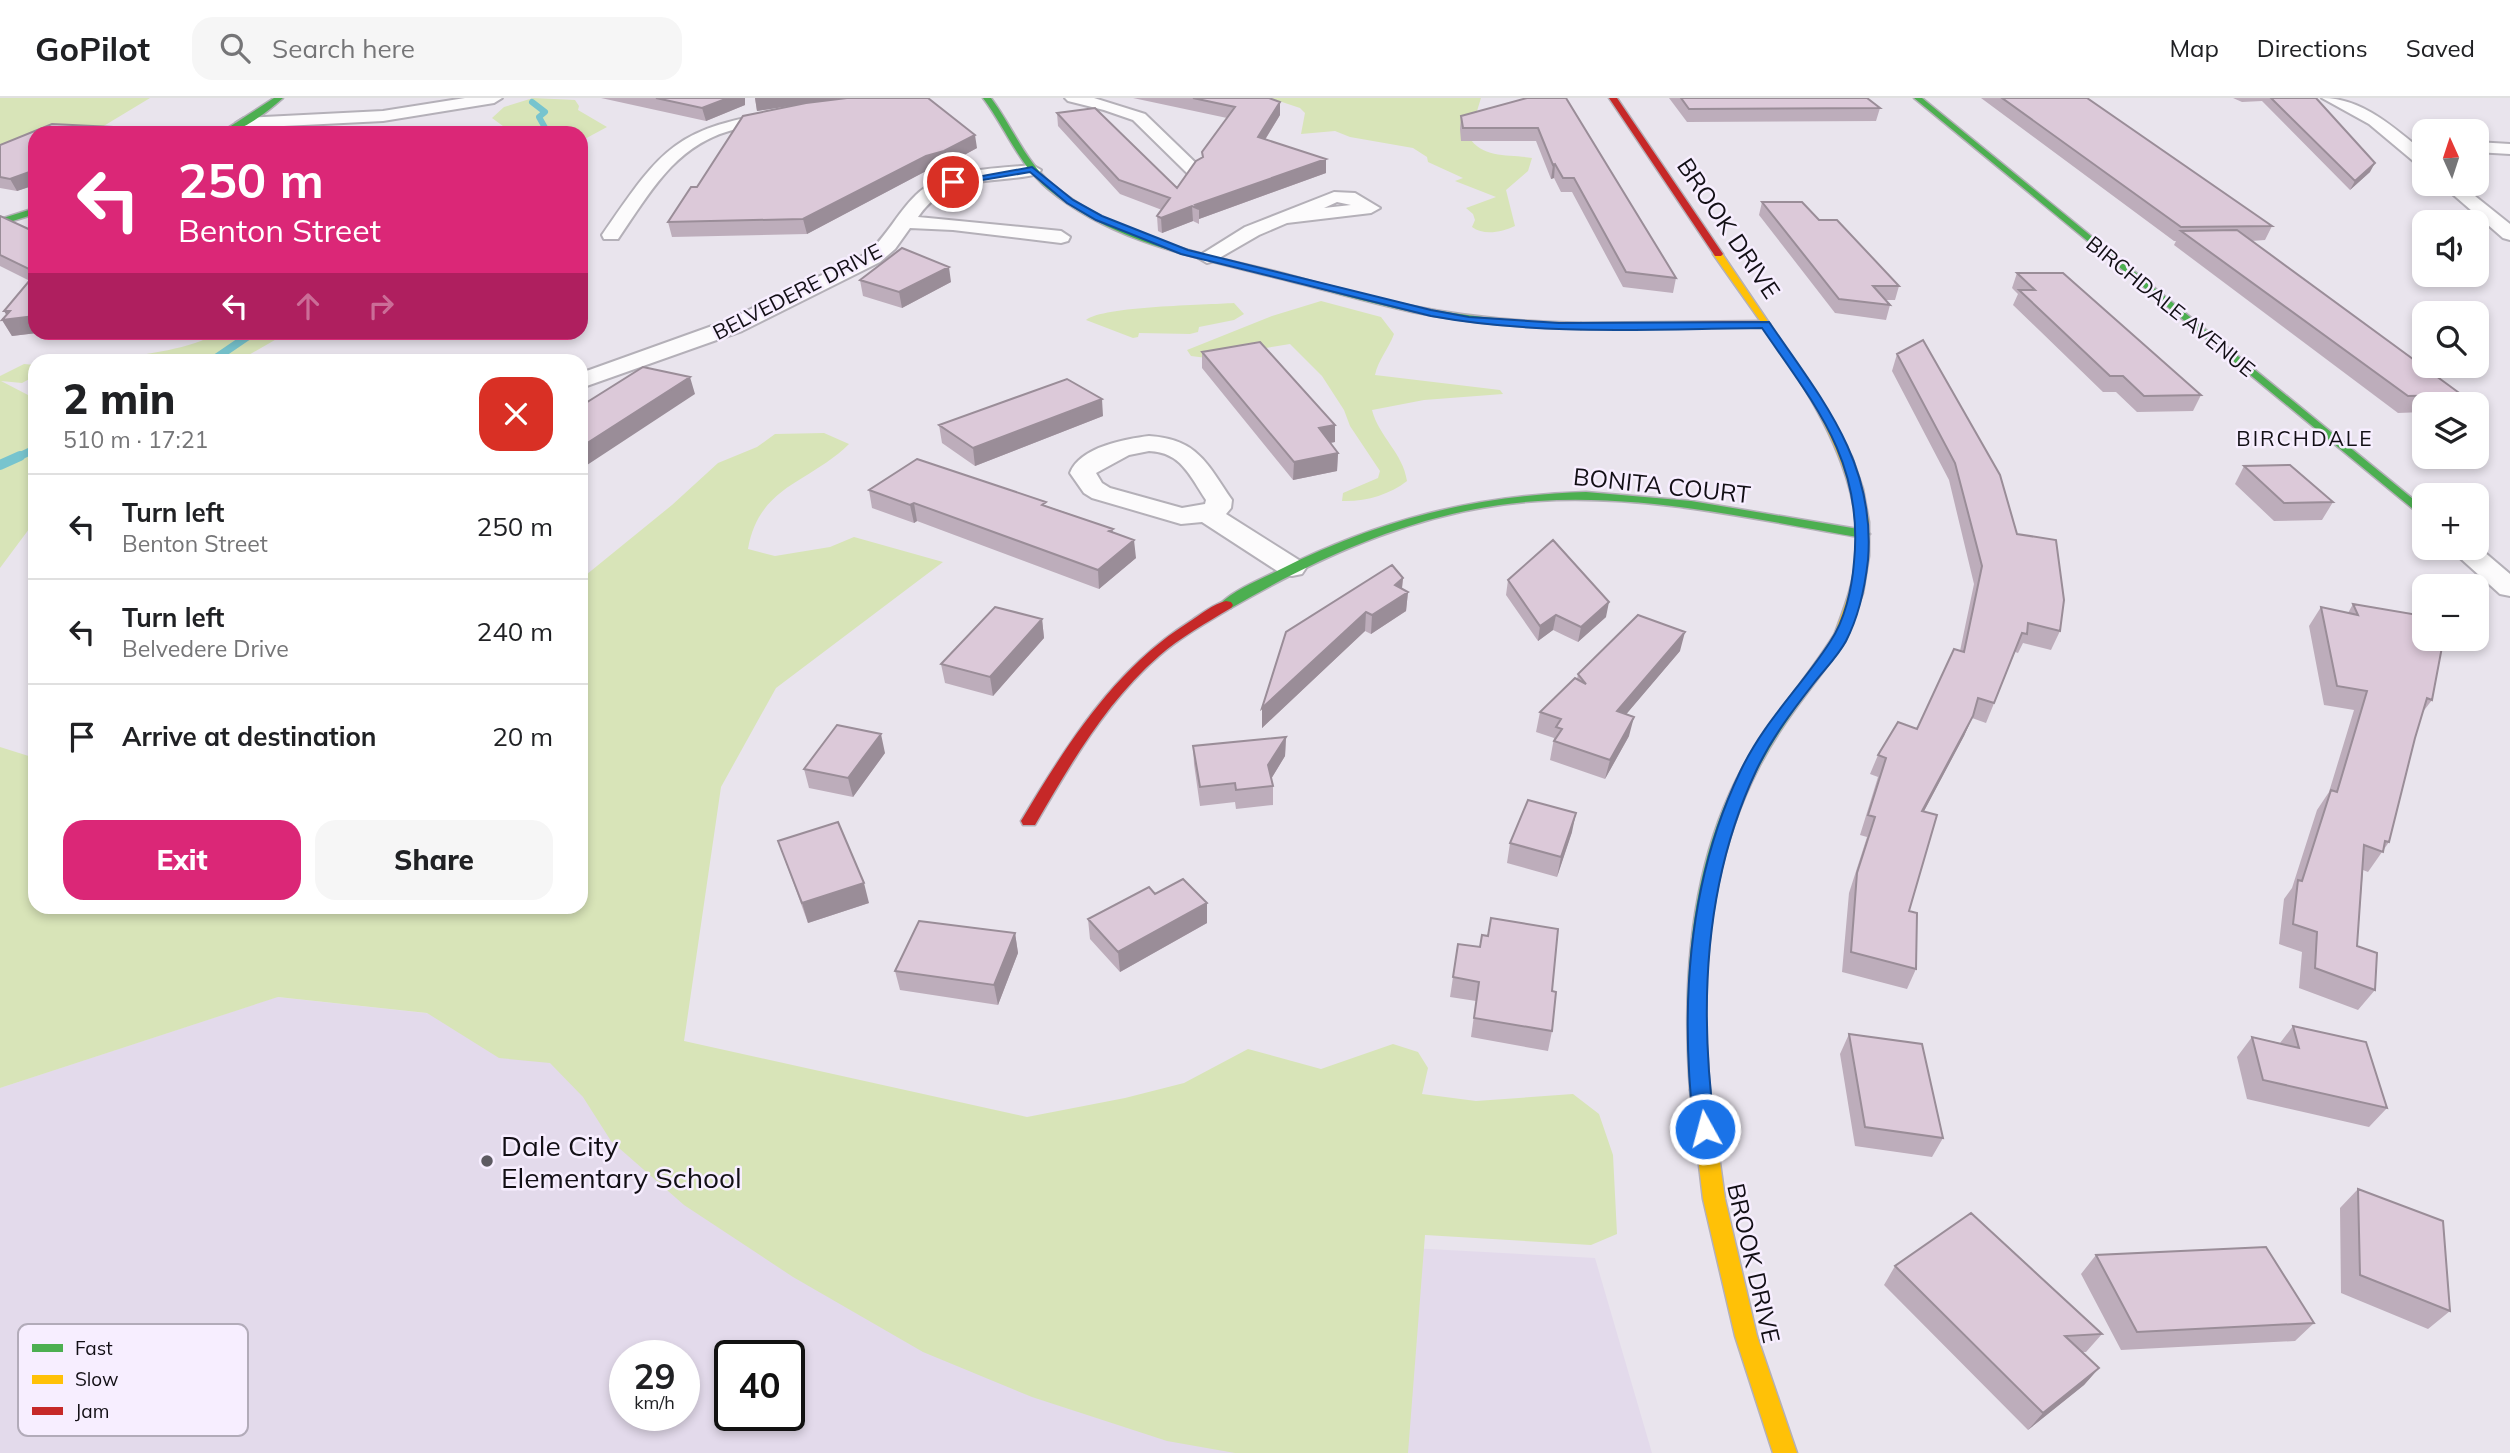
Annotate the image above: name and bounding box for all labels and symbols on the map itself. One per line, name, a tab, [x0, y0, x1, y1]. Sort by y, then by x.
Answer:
north arrow	[2412, 119, 2488, 196]
pin	[923, 152, 983, 212]
street label: BROOK DRIVE	[1671, 152, 1787, 304]
street label: BIRCHDALE AVENUE	[2081, 230, 2261, 382]
street label: BELVEDERE DRIVE	[708, 237, 886, 345]
district label: BIRCHDALE	[2236, 425, 2374, 451]
street label: BONITA COURT	[1572, 461, 1753, 509]
position arrow	[1668, 1092, 1742, 1166]
place label: Dale City Elementary School	[501, 1128, 742, 1195]
marker: Dale City Elementary School	[479, 1153, 495, 1169]
street label: BROOK DRIVE	[1721, 1180, 1787, 1346]
legend	[18, 1324, 248, 1436]
text: Fast	[75, 1336, 113, 1360]
speed limit sign: 40	[714, 1340, 805, 1431]
text: Slow	[75, 1367, 119, 1391]
text: Jam	[75, 1399, 109, 1423]

